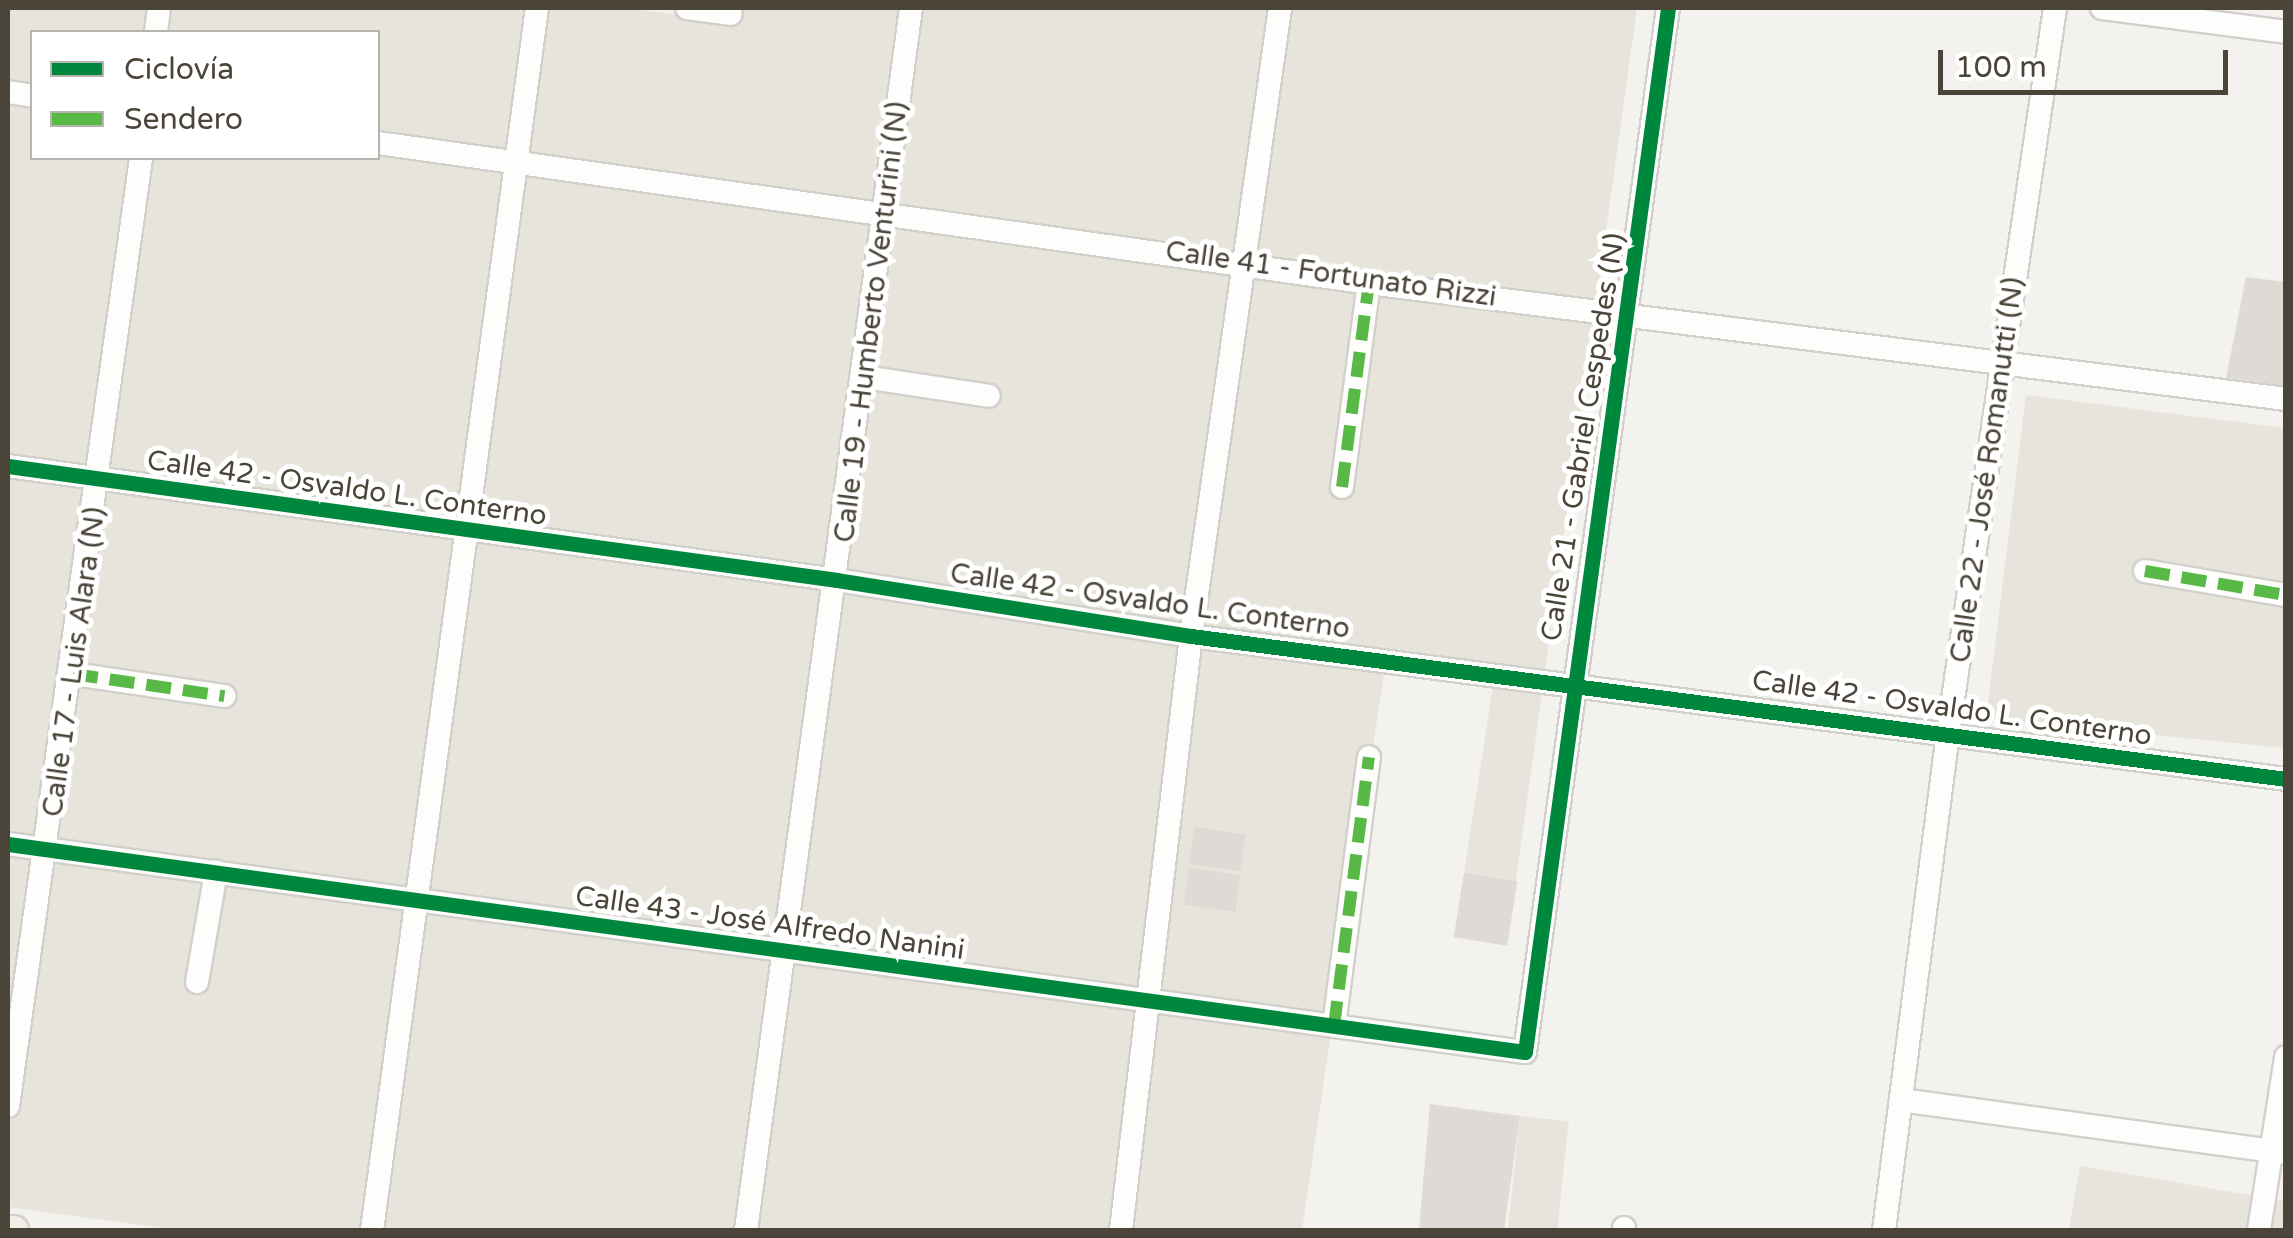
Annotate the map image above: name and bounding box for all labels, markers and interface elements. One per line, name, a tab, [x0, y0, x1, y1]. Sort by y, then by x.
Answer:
legend	[30, 30, 380, 160]
scale bar	[1943, 30, 2233, 92]
text: 100 m	[1955, 49, 2047, 86]
text: Ciclovía	[124, 51, 234, 88]
street label: Calle 19 - Humberto Venturini (N)	[827, 100, 915, 544]
text: Sendero	[124, 101, 243, 138]
street label: Calle 21 - Gabriel Cespedes (N)	[1534, 231, 1632, 643]
street label: Calle 41 - Fortunato Rizzi	[1163, 234, 1499, 314]
street label: Calle 22 - José Romanutti (N)	[1943, 275, 2031, 665]
street label: Calle 42 - Osvaldo L. Conterno	[145, 443, 549, 533]
street label: Calle 17 - Luis Alara (N)	[36, 505, 112, 819]
street label: Calle 42 - Osvaldo L. Conterno	[948, 556, 1352, 646]
street label: Calle 42 - Osvaldo L. Conterno	[1750, 663, 2154, 753]
street label: Calle 43 - José Alfredo Nanini	[573, 879, 967, 967]

